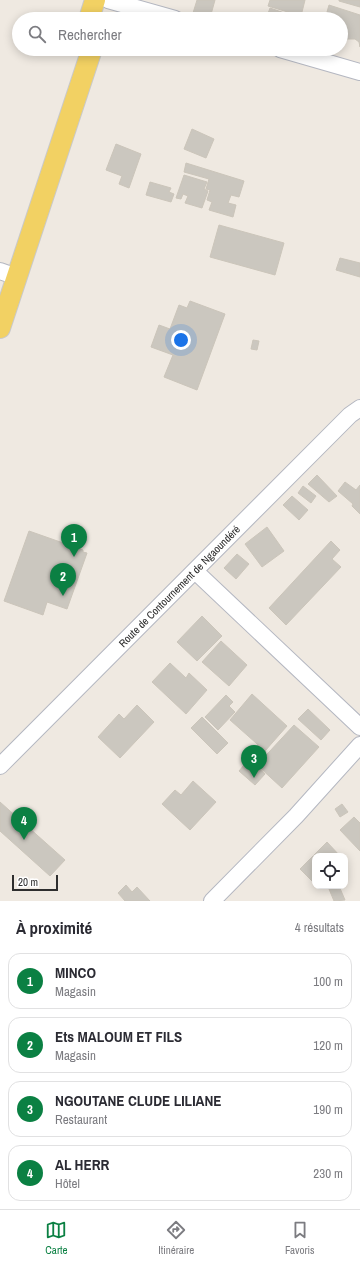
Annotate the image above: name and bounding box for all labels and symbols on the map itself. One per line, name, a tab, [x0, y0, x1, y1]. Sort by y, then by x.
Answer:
your location	[171, 330, 191, 350]
street label: Route de Contournement de Ngaoundéré	[116, 522, 243, 650]
pin: 1	[61, 524, 87, 557]
pin: 2	[50, 563, 76, 596]
pin: 3	[241, 745, 267, 778]
pin: 4	[11, 807, 37, 840]
scale bar	[12, 873, 58, 892]

